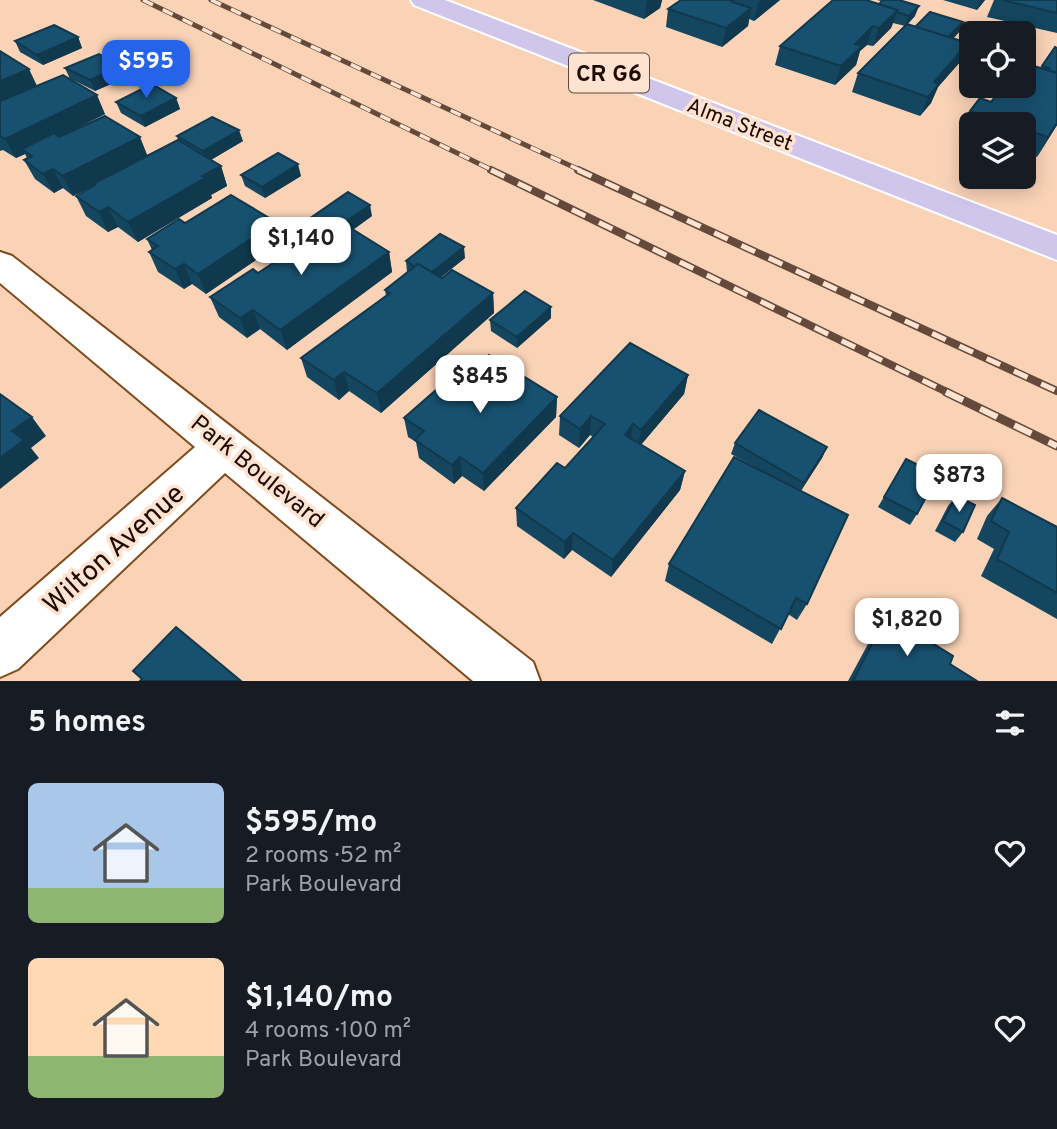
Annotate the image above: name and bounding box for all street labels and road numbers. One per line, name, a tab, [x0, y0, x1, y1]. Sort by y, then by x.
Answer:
road number: CR G6	[569, 54, 649, 92]
street label: Alma Street	[683, 93, 796, 158]
street label: Park Boulevard	[184, 409, 330, 536]
street label: Wilton Avenue	[37, 477, 193, 623]

